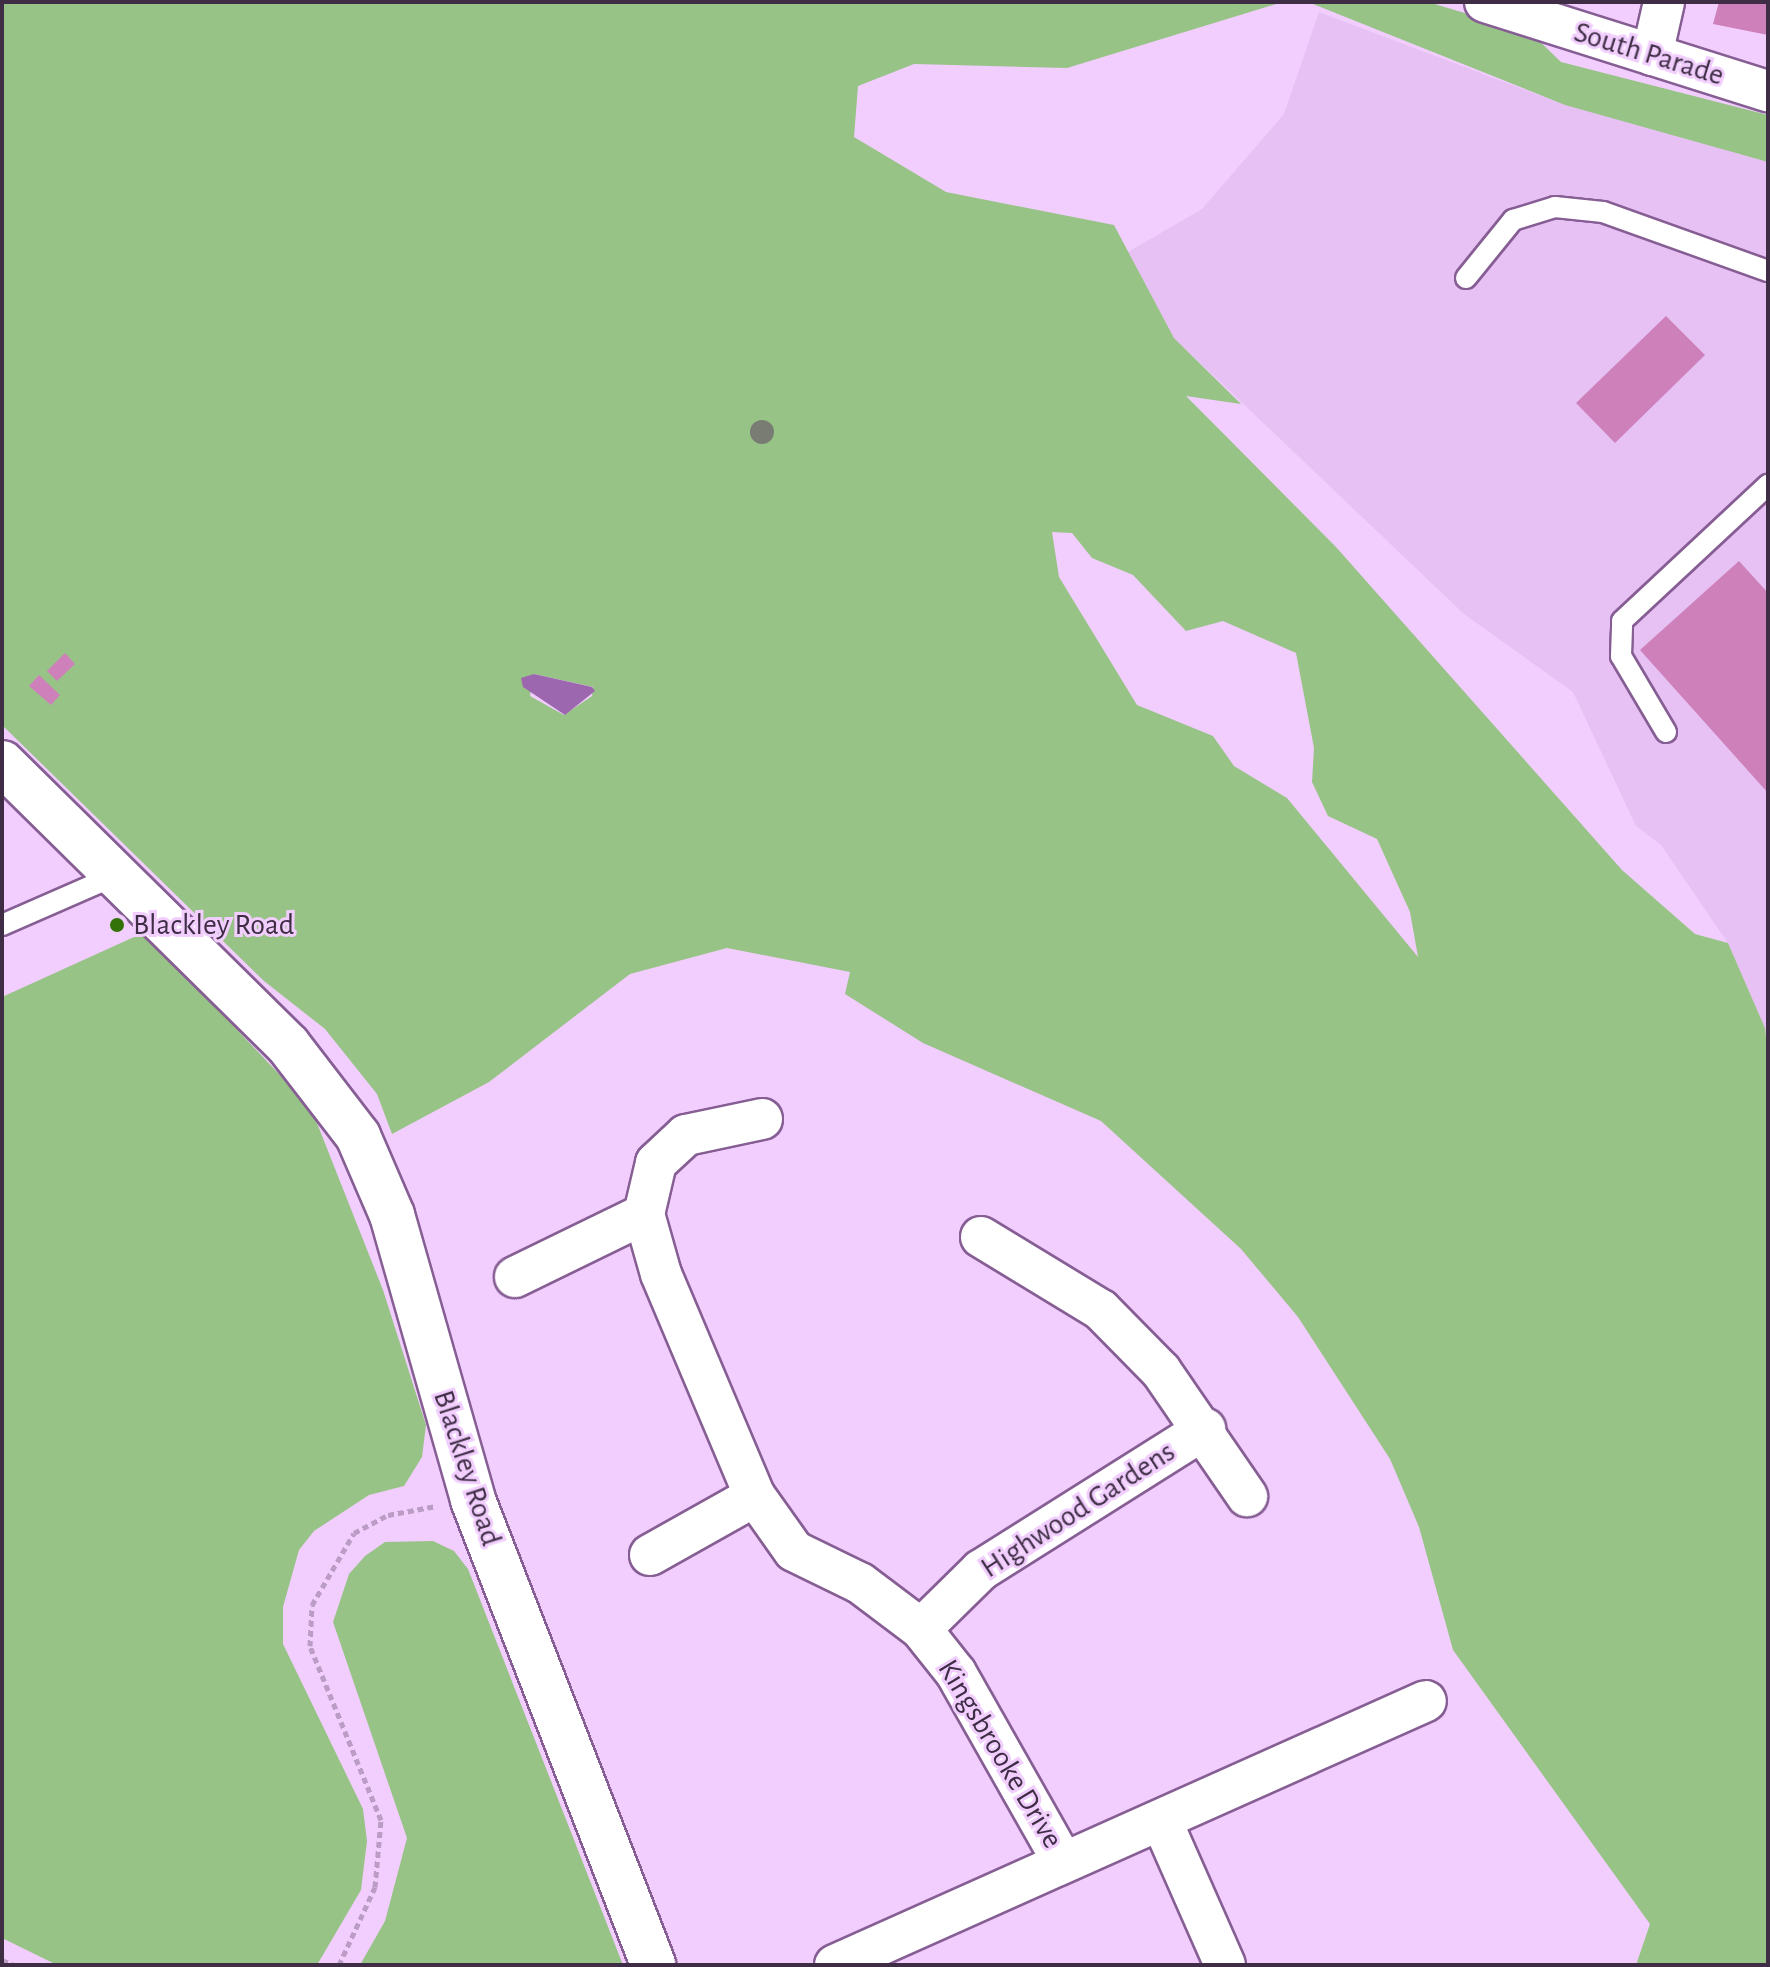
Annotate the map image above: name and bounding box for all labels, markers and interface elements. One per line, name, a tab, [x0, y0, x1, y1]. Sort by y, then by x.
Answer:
street label: South Parade	[1570, 14, 1728, 94]
place label: Blackley Road	[133, 907, 294, 943]
marker: Blackley Road	[108, 916, 126, 934]
street label: Blackley Road	[425, 1386, 509, 1550]
street label: Highwood Gardens	[974, 1434, 1182, 1586]
street label: Kingsbrooke Drive	[930, 1653, 1070, 1855]

